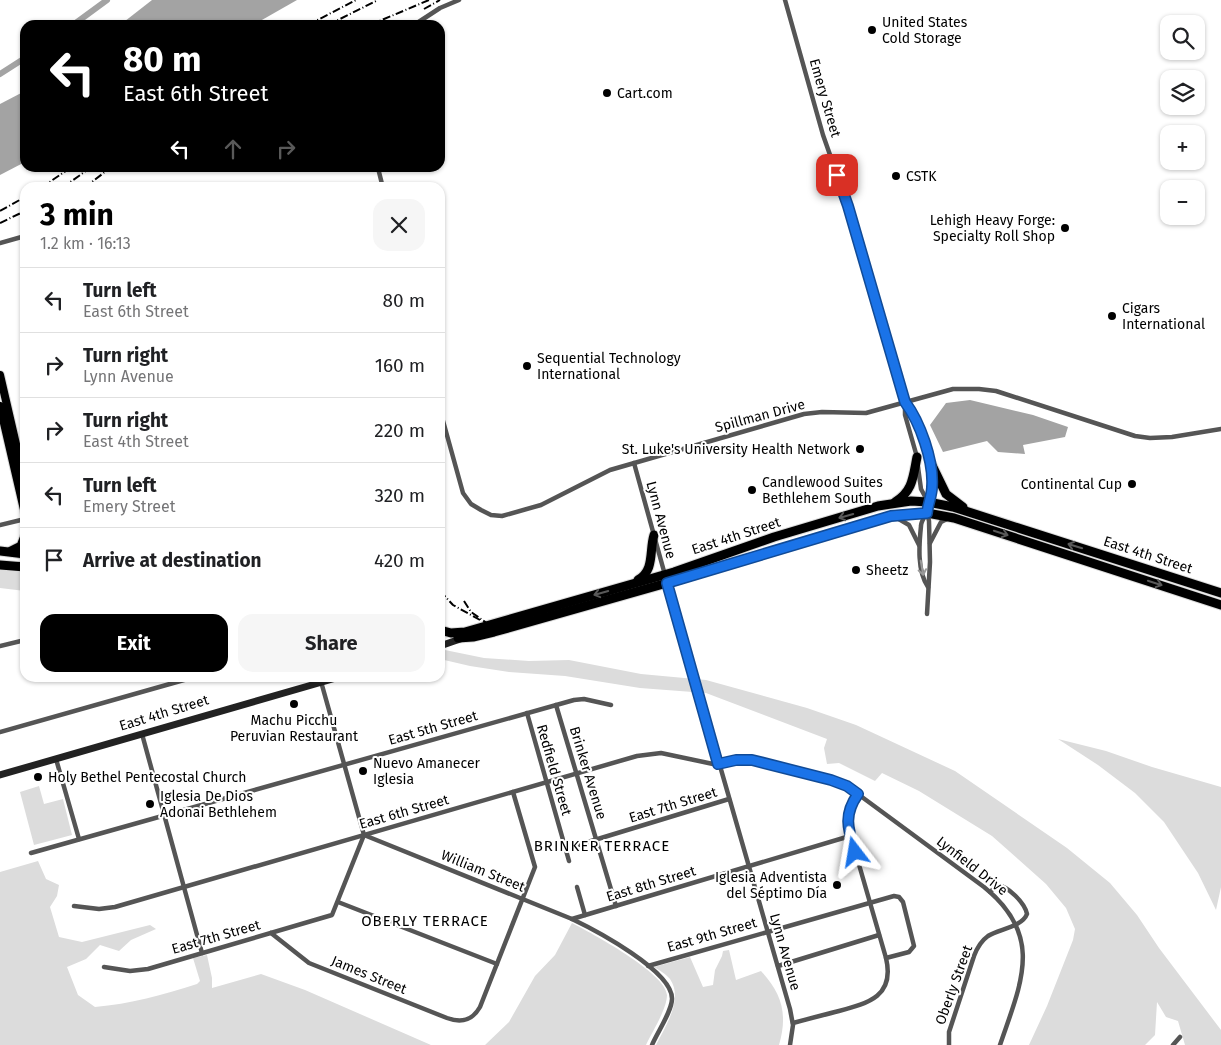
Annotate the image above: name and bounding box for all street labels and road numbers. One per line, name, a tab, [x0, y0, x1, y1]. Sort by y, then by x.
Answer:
street label: Emery Street	[806, 57, 845, 140]
street label: Spillman Drive	[713, 396, 807, 436]
street label: Lynn Avenue	[643, 479, 679, 561]
street label: East 4th Street	[689, 513, 784, 558]
street label: East 4th Street	[1101, 533, 1196, 578]
street label: East 4th Street	[117, 691, 212, 735]
street label: East 5th Street	[386, 707, 480, 749]
street label: Redfield Street	[533, 722, 575, 818]
street label: Brinker Avenue	[566, 724, 610, 822]
street label: East 7th Street	[627, 783, 720, 826]
street label: East 6th Street	[357, 791, 452, 833]
street label: Lynfield Drive	[933, 833, 1011, 899]
street label: William Street	[439, 846, 528, 896]
street label: East 8th Street	[604, 862, 699, 906]
street label: Lynn Avenue	[766, 911, 804, 993]
street label: East 9th Street	[665, 914, 760, 956]
street label: East 7th Street	[170, 916, 263, 958]
street label: Oberly Street	[932, 942, 977, 1027]
street label: James Street	[329, 952, 410, 998]

